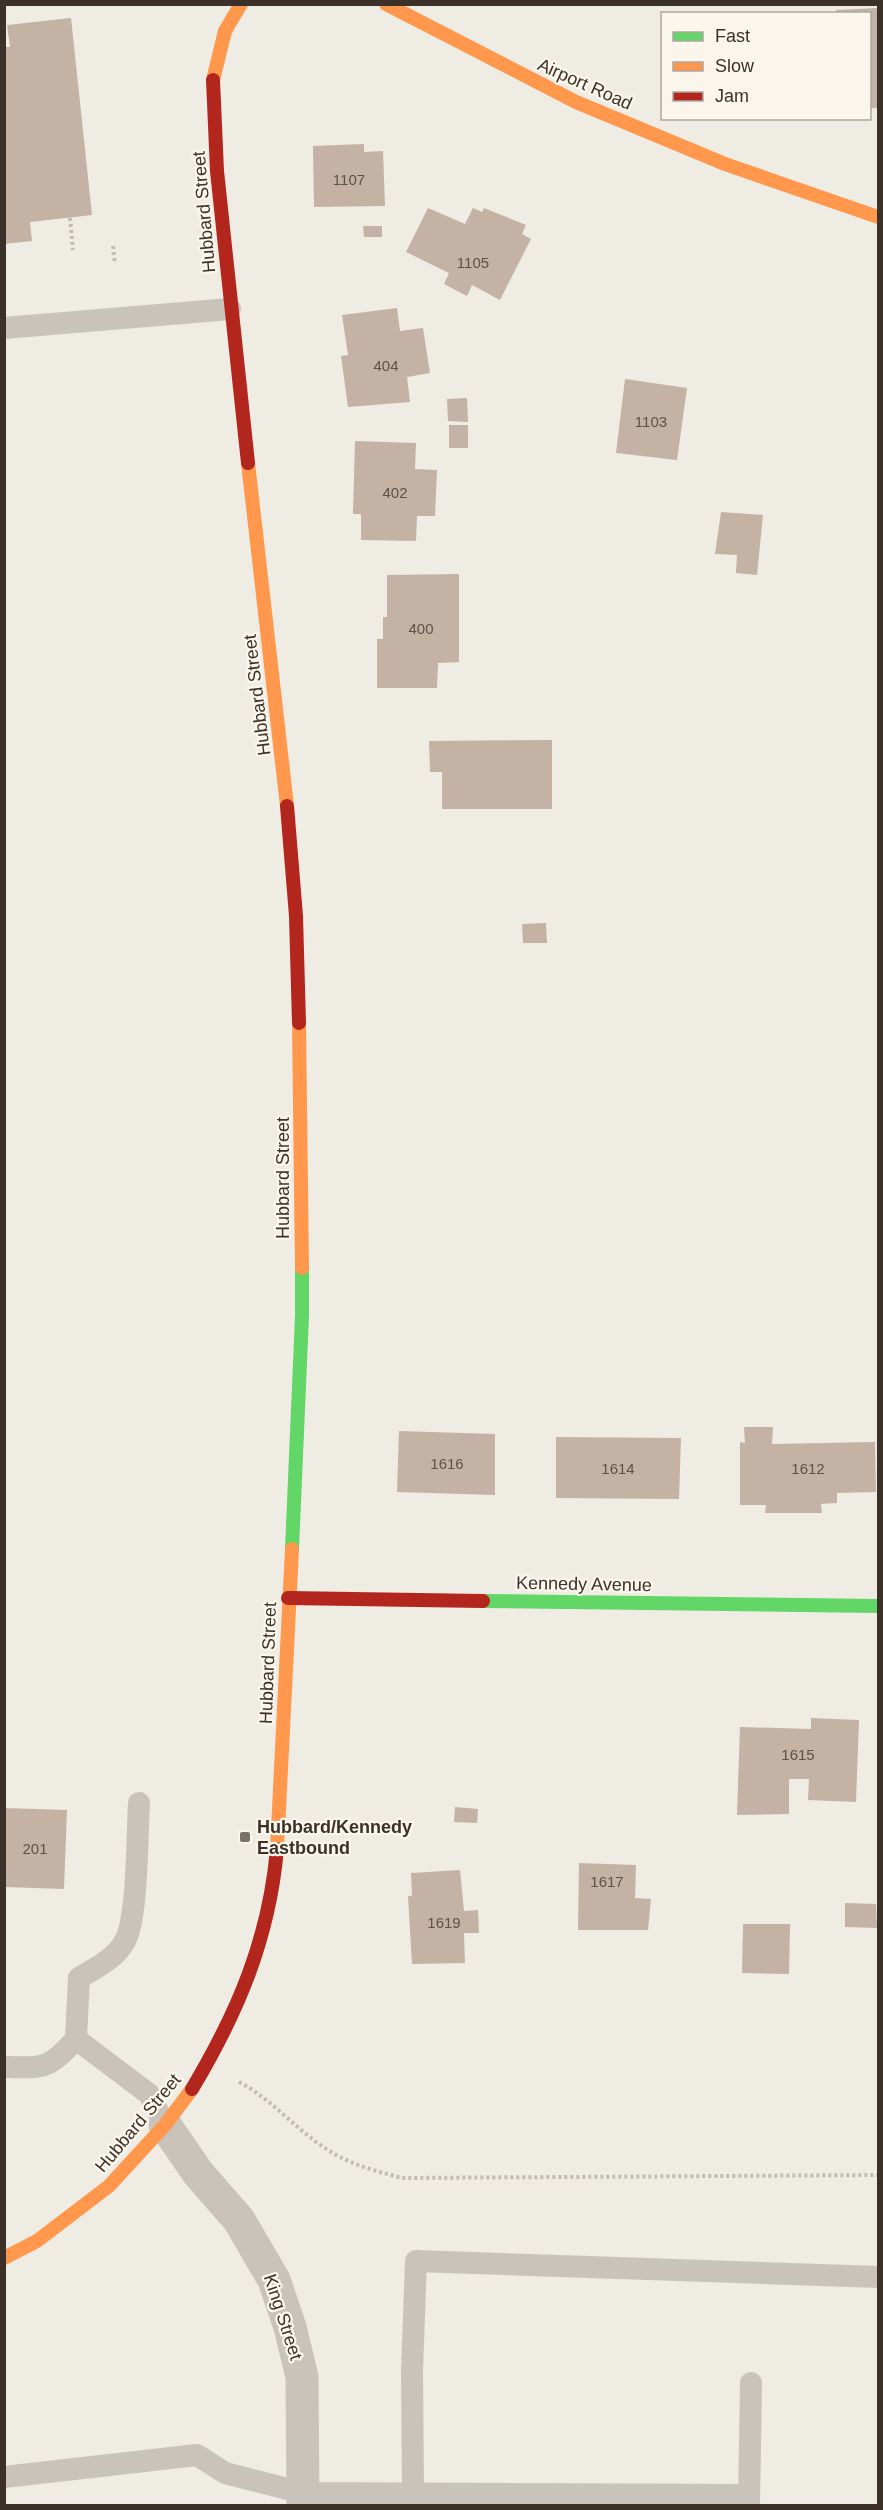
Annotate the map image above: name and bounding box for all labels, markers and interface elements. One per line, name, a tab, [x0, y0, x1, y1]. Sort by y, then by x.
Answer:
legend	[661, 12, 871, 120]
text: Fast	[715, 26, 750, 46]
street label: Airport Road	[535, 54, 635, 114]
text: Slow	[715, 56, 755, 76]
text: Jam	[715, 86, 749, 106]
street label: Hubbard Street	[189, 150, 219, 274]
house number: 1107	[333, 171, 365, 188]
house number: 1105	[457, 254, 489, 271]
house number: 404	[373, 357, 399, 374]
house number: 1103	[635, 413, 667, 430]
house number: 402	[382, 484, 408, 501]
house number: 400	[408, 620, 434, 637]
street label: Hubbard Street	[240, 633, 274, 757]
street label: Hubbard Street	[273, 1117, 293, 1239]
house number: 1616	[430, 1455, 464, 1472]
house number: 1614	[601, 1460, 635, 1477]
house number: 1612	[791, 1460, 825, 1477]
street label: Kennedy Avenue	[516, 1573, 652, 1595]
street label: Hubbard Street	[256, 1602, 280, 1724]
house number: 1615	[781, 1746, 815, 1763]
place label: Hubbard/Kennedy Eastbound	[257, 1817, 412, 1858]
marker: Hubbard/Kennedy Eastbound	[238, 1830, 252, 1844]
house number: 201	[22, 1840, 48, 1857]
house number: 1617	[590, 1873, 624, 1890]
house number: 1619	[427, 1914, 461, 1931]
street label: Hubbard Street	[91, 2070, 185, 2176]
street label: King Street	[260, 2272, 306, 2362]

